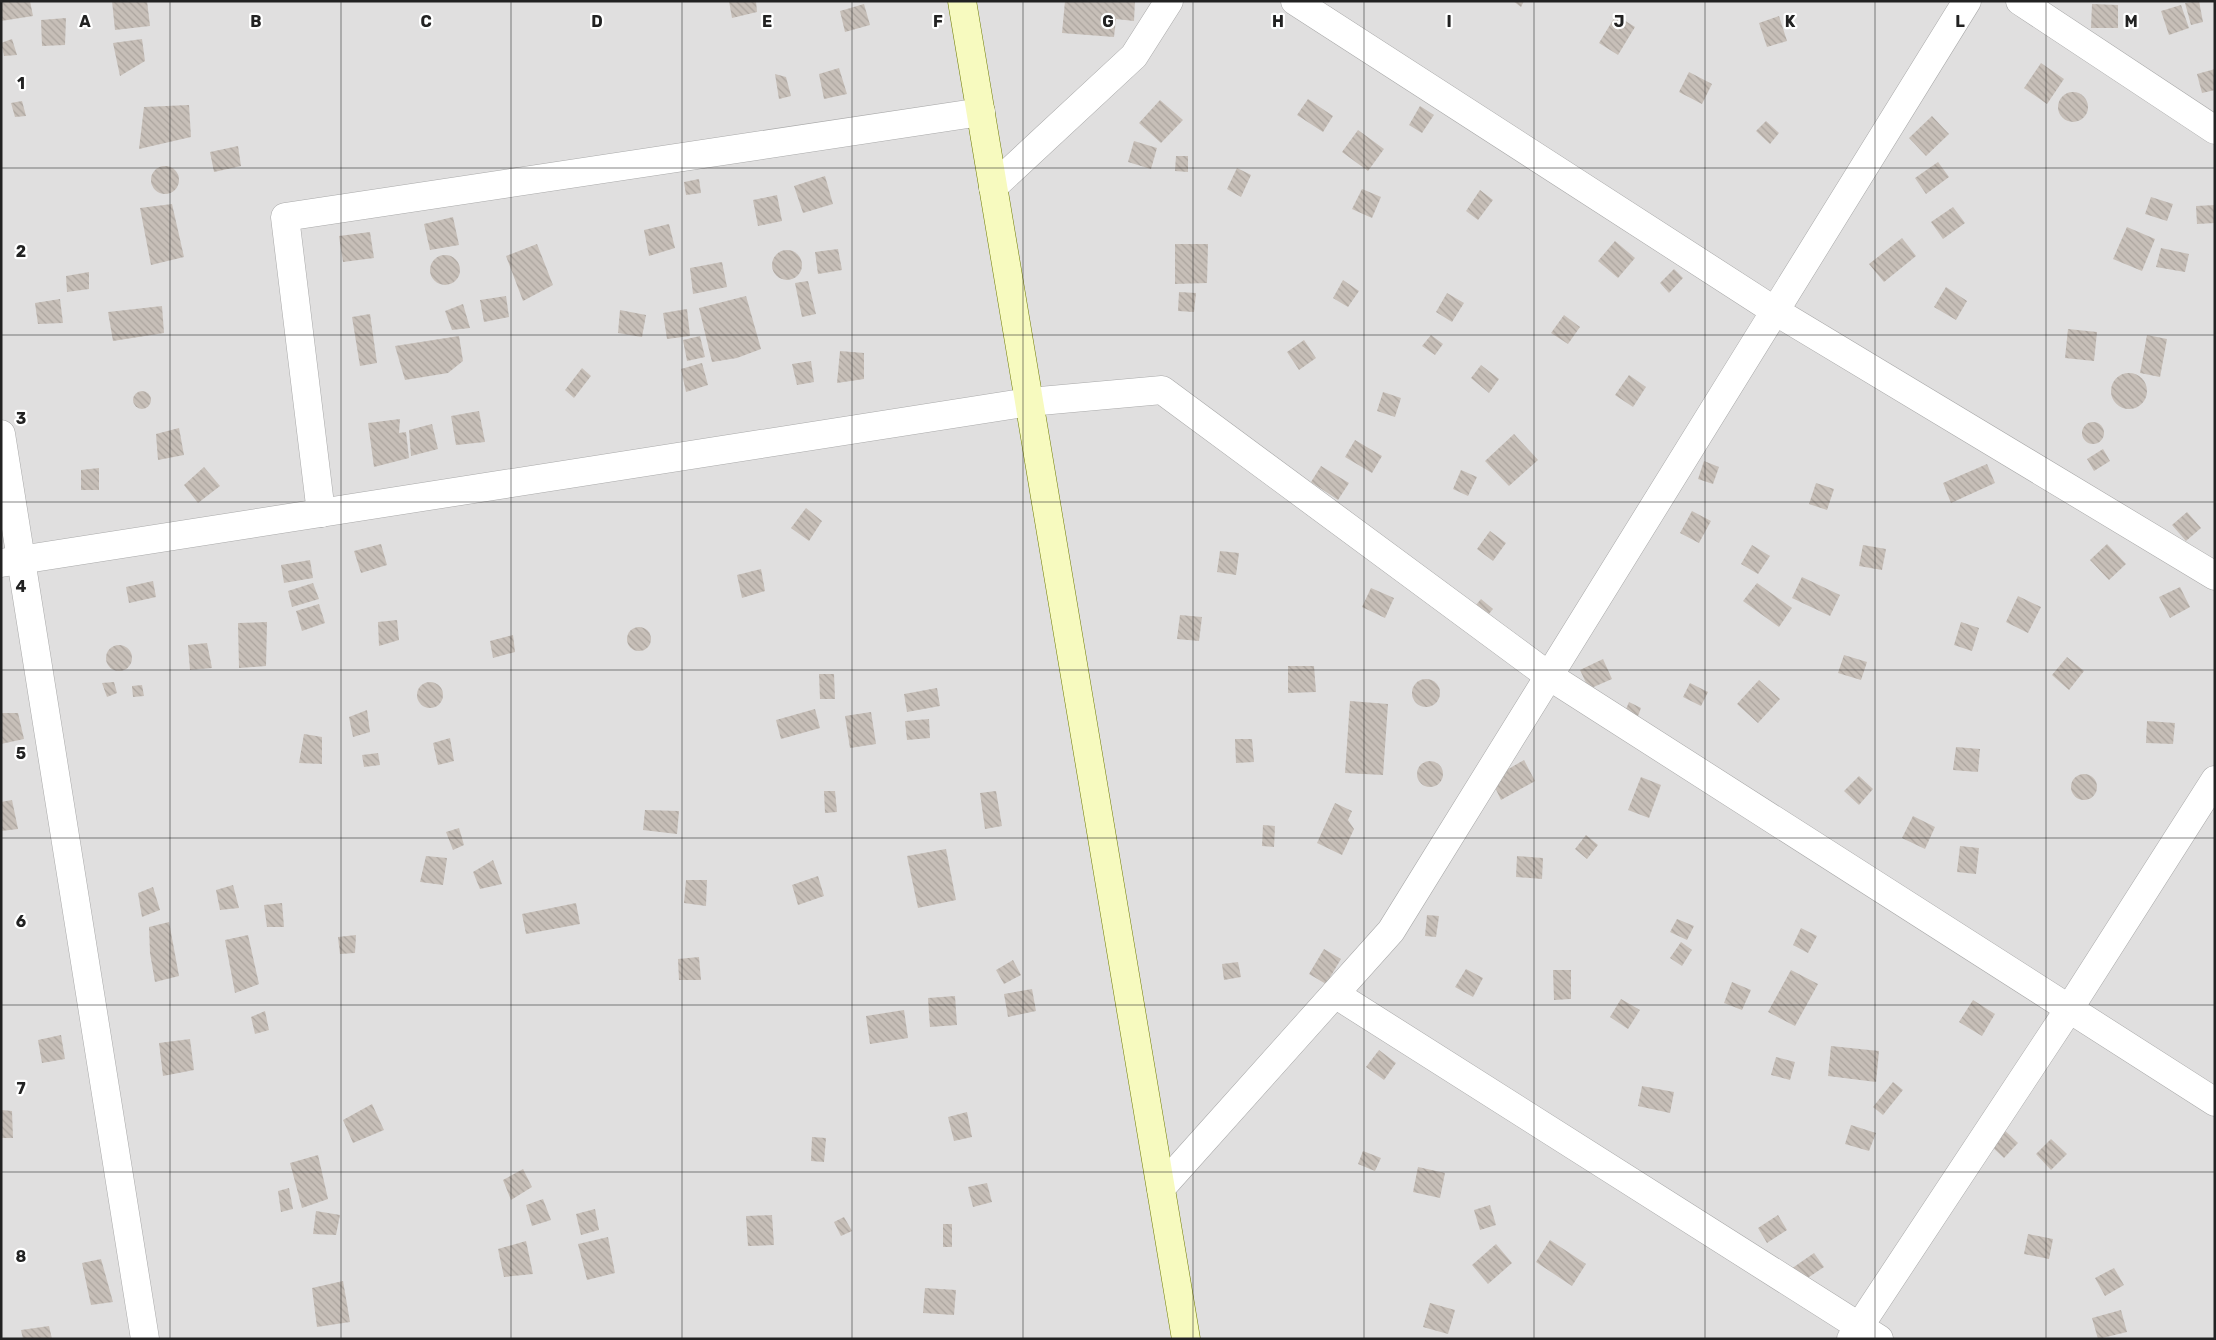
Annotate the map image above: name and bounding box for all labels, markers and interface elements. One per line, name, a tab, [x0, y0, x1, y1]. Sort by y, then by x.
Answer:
text: A	[79, 12, 91, 31]
text: B	[250, 12, 262, 31]
text: C	[420, 12, 432, 31]
text: D	[591, 12, 603, 31]
text: E	[762, 12, 772, 31]
text: F	[933, 12, 943, 31]
text: G	[1102, 12, 1114, 31]
text: H	[1272, 12, 1284, 31]
text: I	[1446, 12, 1452, 31]
text: J	[1614, 12, 1624, 31]
text: K	[1785, 12, 1796, 31]
text: L	[1955, 12, 1965, 31]
text: M	[2124, 12, 2138, 31]
text: 1	[17, 74, 25, 93]
text: 2	[16, 242, 26, 261]
text: 3	[16, 409, 26, 428]
text: 4	[16, 577, 27, 596]
text: 5	[16, 744, 26, 763]
text: 6	[16, 912, 26, 931]
text: 7	[16, 1079, 26, 1098]
text: 8	[16, 1247, 27, 1266]

